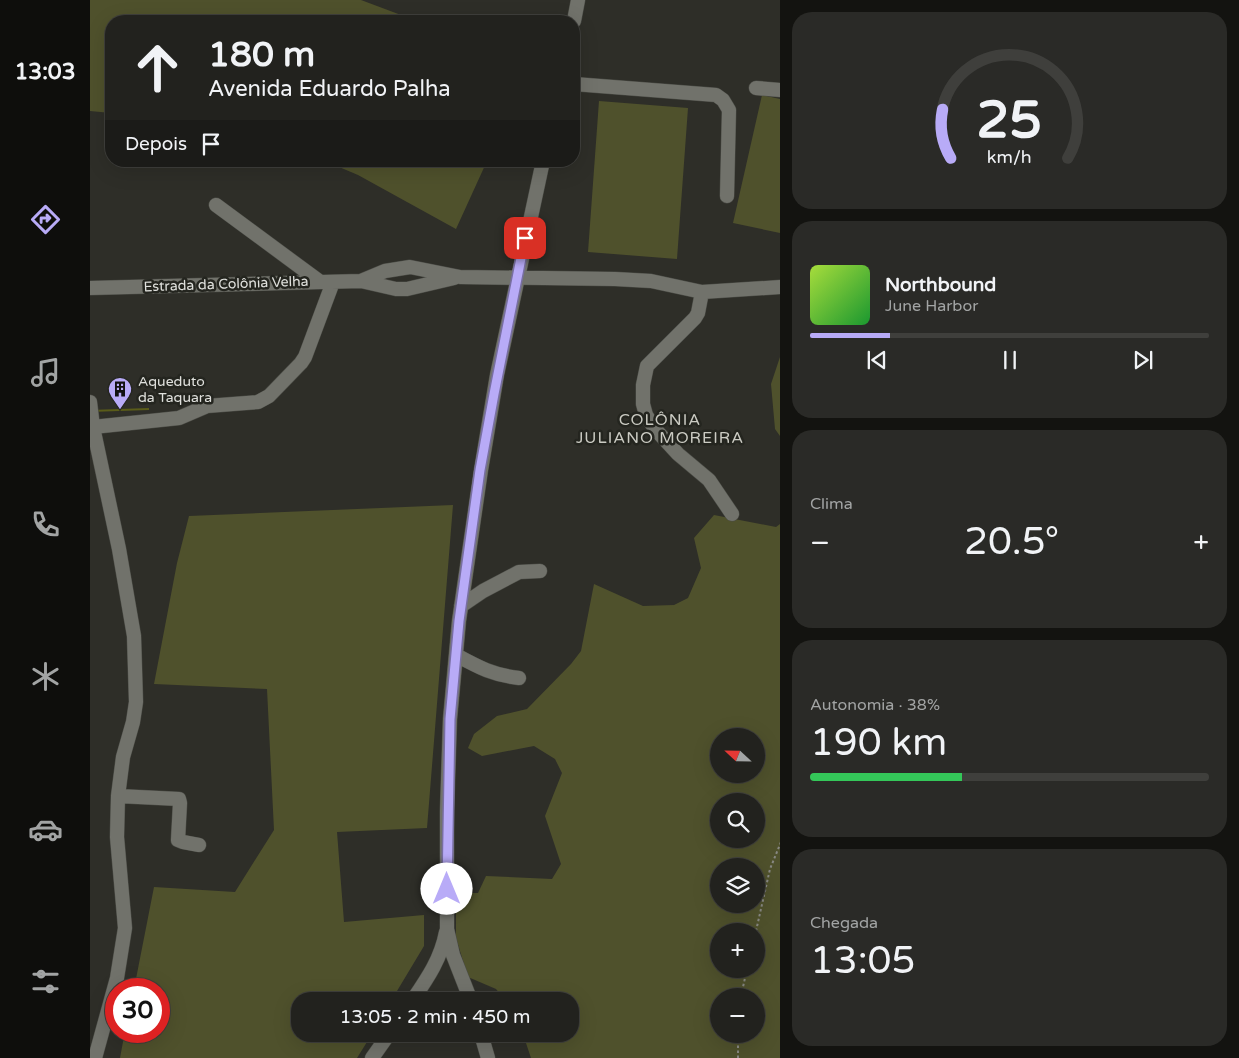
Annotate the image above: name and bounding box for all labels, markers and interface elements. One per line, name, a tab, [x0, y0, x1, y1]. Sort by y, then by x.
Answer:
text: 180 m	[208, 34, 315, 76]
icon: ahead	[125, 35, 190, 100]
text: 13:03	[15, 59, 75, 85]
text: Avenida Eduardo Palha	[208, 76, 451, 102]
text: 25	[977, 89, 1042, 152]
icon: arrive	[197, 130, 225, 158]
text: Depois	[125, 133, 187, 155]
text: km/h	[987, 147, 1032, 168]
icon: directions	[28, 202, 63, 237]
pin	[504, 217, 546, 259]
icon: arrive	[511, 224, 539, 252]
street label: Estrada da Colônia Velha	[143, 273, 309, 295]
text: Northbound	[885, 274, 996, 296]
text: June Harbor	[885, 296, 978, 316]
icon: previous	[863, 346, 891, 374]
icon: pause	[996, 346, 1024, 374]
icon: next	[1129, 346, 1157, 374]
icon: music	[28, 355, 63, 390]
place label: Aqueduto da Taquara	[138, 373, 212, 406]
building icon: Aqueduto da Taquara	[107, 376, 133, 410]
district label: COLÔNIA JULIANO MOREIRA	[576, 410, 744, 448]
text: Clima	[810, 494, 853, 514]
icon: phone	[28, 507, 63, 542]
text: 20.5°	[964, 519, 1059, 565]
text: −	[810, 526, 830, 560]
text: +	[1193, 526, 1209, 560]
icon: climate	[28, 659, 63, 694]
text: Autonomia · 38%	[810, 695, 940, 715]
text: 190 km	[810, 720, 947, 766]
north arrow	[710, 728, 765, 782]
map controls	[710, 728, 765, 1043]
button: search	[710, 793, 765, 848]
icon: car	[28, 812, 63, 847]
button: layers	[710, 858, 765, 913]
position arrow	[420, 862, 472, 914]
text: Chegada	[810, 913, 878, 933]
button: +	[710, 923, 765, 978]
text: 13:05	[810, 938, 915, 984]
icon: filters	[28, 964, 63, 999]
speed limit sign: 30	[105, 978, 170, 1043]
button: −	[710, 988, 765, 1043]
text: 13:05 · 2 min · 450 m	[339, 1006, 531, 1028]

